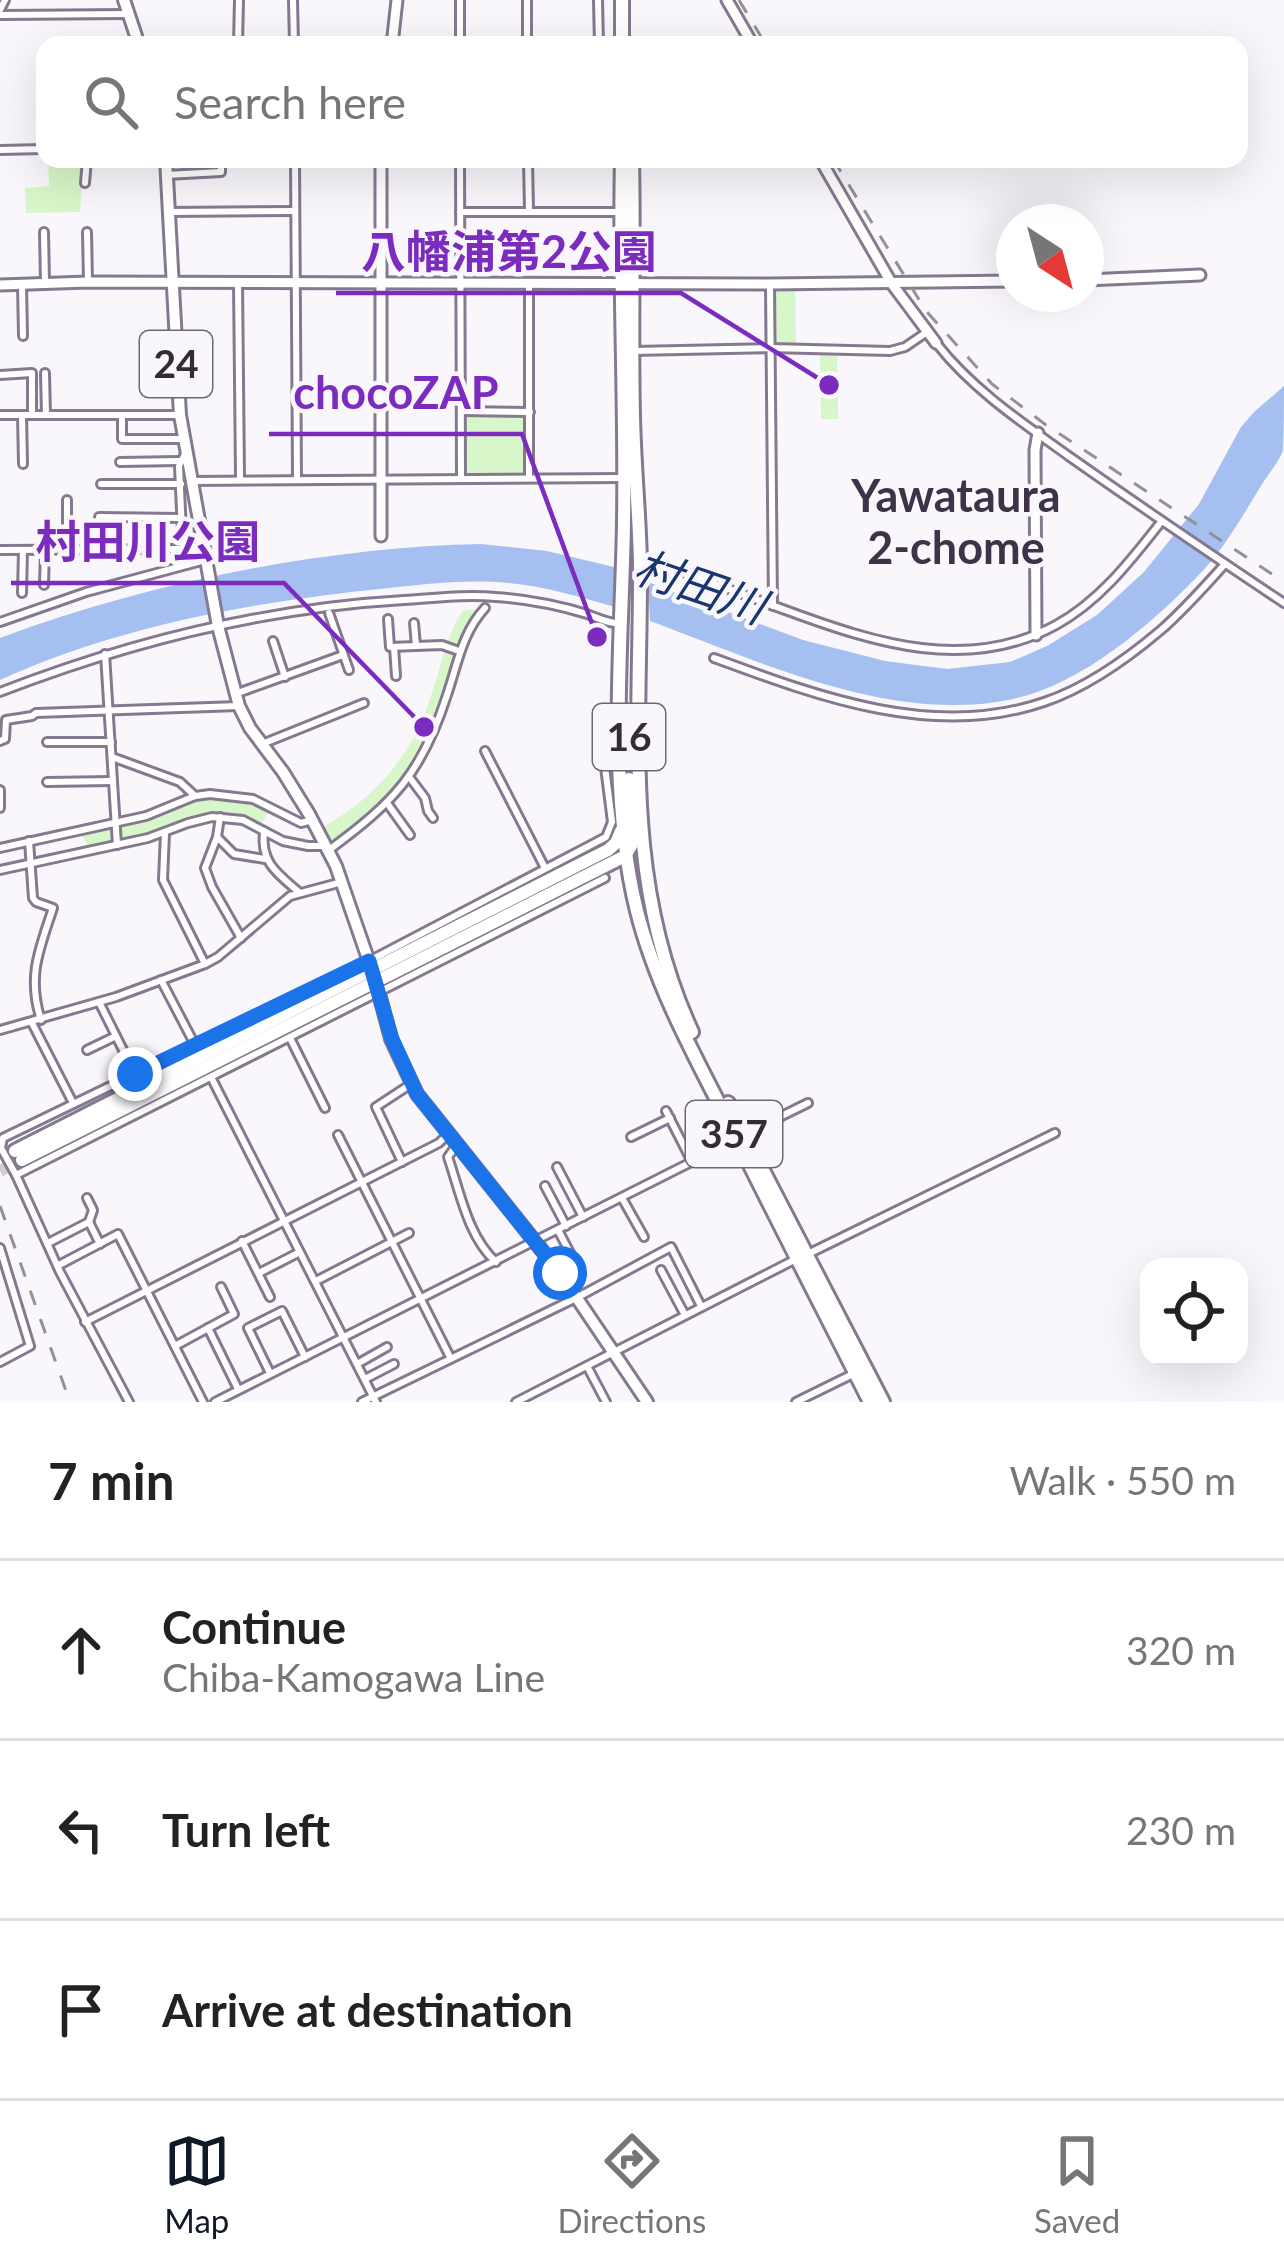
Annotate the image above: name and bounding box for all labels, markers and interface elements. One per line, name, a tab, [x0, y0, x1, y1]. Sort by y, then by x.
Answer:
search box	[36, 36, 1248, 168]
icon: search	[78, 69, 144, 135]
text: Search here	[174, 75, 406, 129]
north arrow	[996, 204, 1104, 312]
callout: 八幡浦第2公園	[336, 212, 681, 293]
text: 八幡浦第2公園	[361, 224, 657, 278]
road number: 24	[140, 331, 212, 397]
callout: chocoZAP	[269, 353, 522, 434]
text: chocoZAP	[293, 365, 499, 419]
district label: Yawataura 2-chome	[850, 468, 1061, 574]
callout: 村田川公園	[11, 502, 284, 583]
text: 村田川公園	[35, 514, 261, 568]
water label: 村田川	[628, 539, 777, 635]
road number: 16	[593, 704, 665, 770]
route end	[108, 1047, 162, 1101]
road number: 357	[686, 1101, 782, 1167]
route start	[533, 1246, 587, 1300]
map controls	[1140, 1258, 1248, 1366]
button: locate	[1140, 1258, 1248, 1366]
text: 7 min	[48, 1450, 174, 1511]
text: Walk · 550 m	[1009, 1457, 1236, 1503]
text: Continue	[162, 1600, 346, 1654]
icon: ahead	[48, 1617, 114, 1683]
text: 320 m	[1126, 1627, 1236, 1673]
text: Chiba-Kamogawa Line	[162, 1654, 545, 1700]
icon: left	[48, 1797, 114, 1863]
text: Turn left	[162, 1803, 330, 1857]
text: 230 m	[1126, 1807, 1236, 1853]
icon: arrive	[48, 1977, 114, 2043]
text: Arrive at destination	[162, 1983, 573, 2037]
tab: Map	[164, 2128, 230, 2240]
tab: Directions	[557, 2128, 706, 2240]
tab: Saved	[1034, 2128, 1120, 2240]

